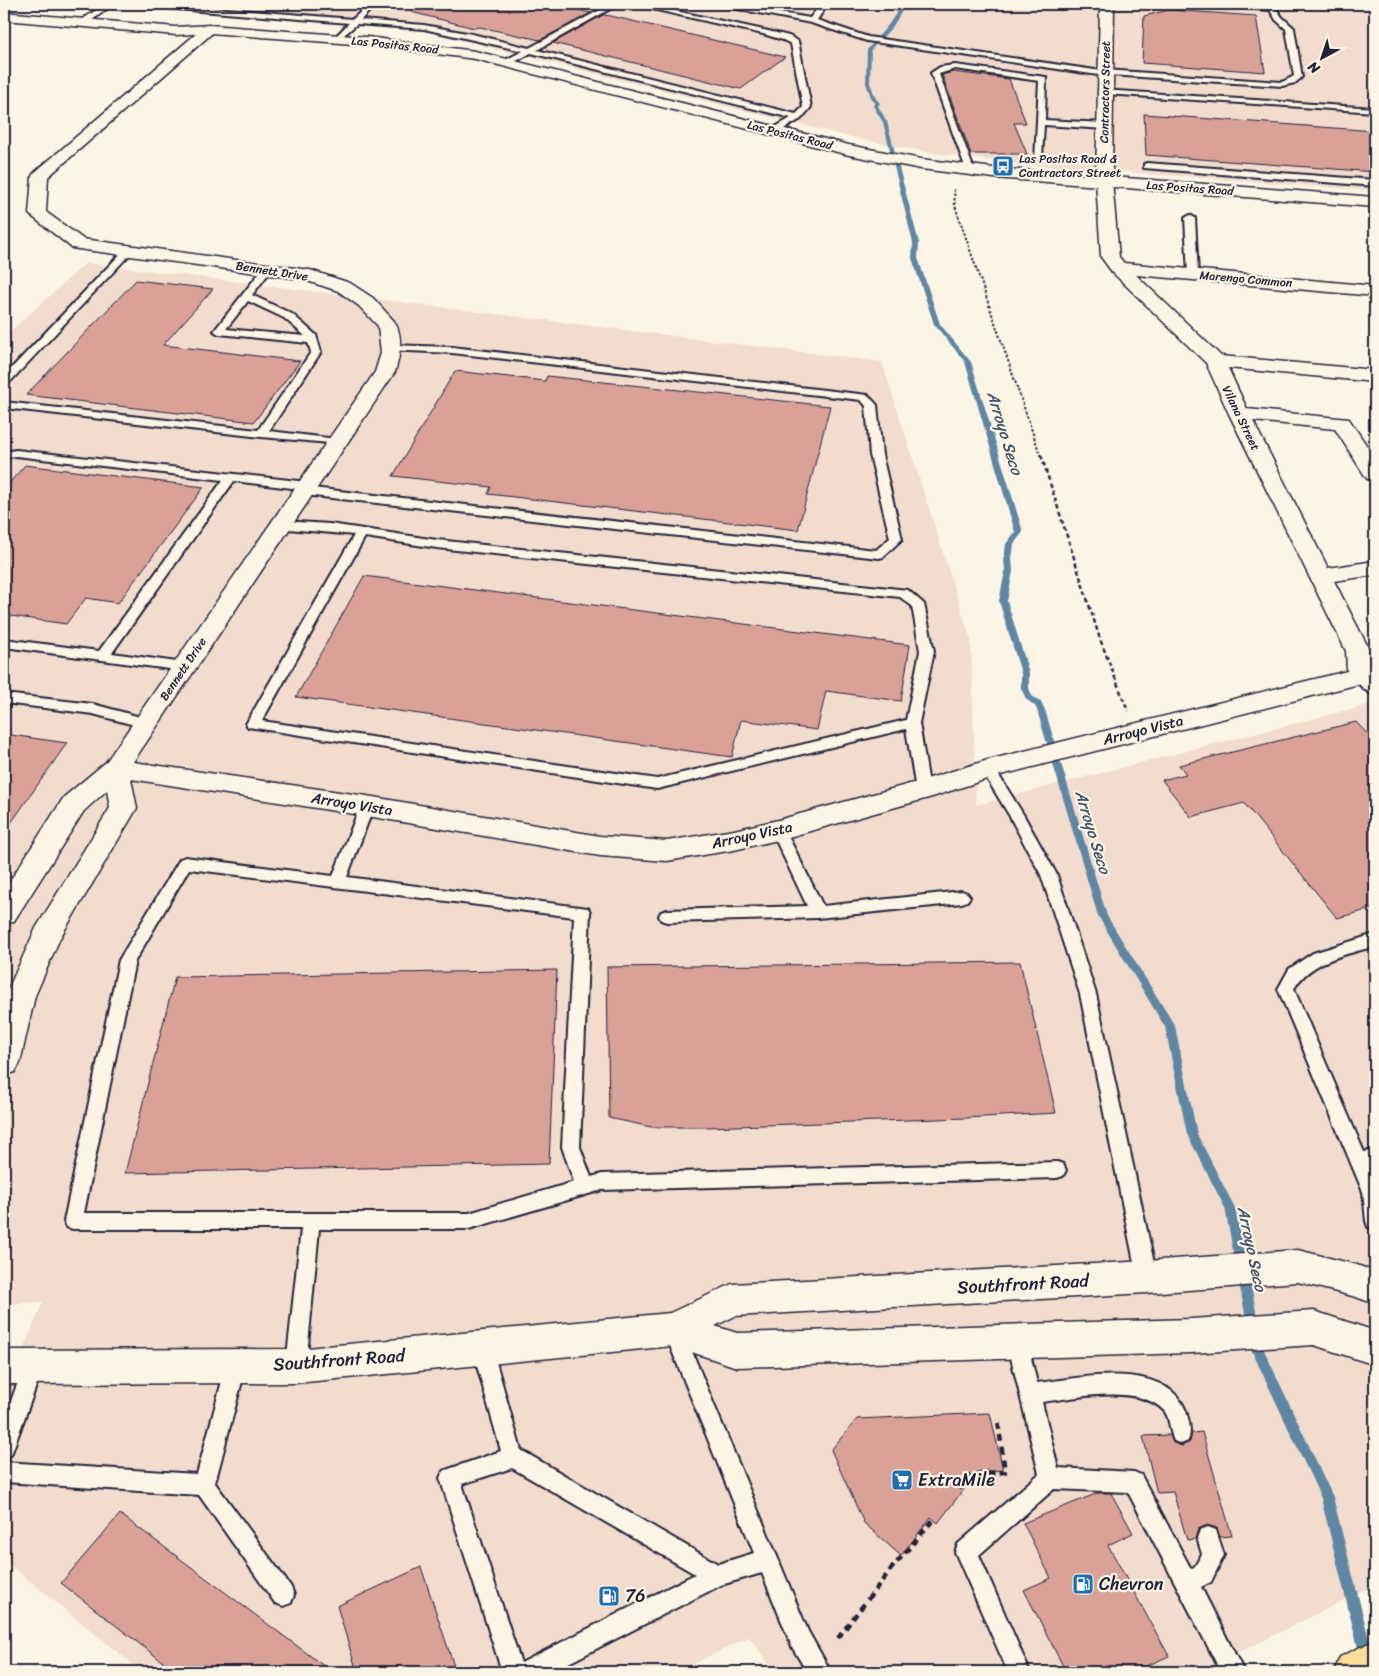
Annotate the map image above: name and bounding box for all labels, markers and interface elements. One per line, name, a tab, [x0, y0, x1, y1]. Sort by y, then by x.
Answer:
street label: Las Positas Road	[350, 29, 440, 61]
north arrow	[1296, 32, 1346, 82]
street label: Contractors Street	[1093, 41, 1117, 143]
text: N	[1302, 55, 1326, 81]
street label: Las Positas Road	[745, 114, 836, 156]
place label: Las Positas Road & Contractors Street	[1019, 148, 1121, 184]
bus stop icon: Las Positas Road & Contractors Street	[991, 154, 1015, 178]
street label: Las Positas Road	[1146, 174, 1235, 202]
street label: Bennett Drive	[234, 254, 310, 288]
street label: Marengo Common	[1199, 264, 1294, 294]
street label: Vilana Street	[1216, 382, 1266, 454]
water label: Arroyo Seco	[978, 387, 1032, 480]
street label: Bennett Drive	[153, 633, 213, 705]
street label: Arroyo Vista	[1099, 707, 1186, 753]
street label: Arroyo Vista	[308, 785, 395, 823]
water label: Arroyo Seco	[1066, 786, 1120, 879]
street label: Arroyo Vista	[708, 814, 795, 856]
water label: Arroyo Seco	[1229, 1203, 1276, 1296]
street label: Southfront Road	[956, 1264, 1091, 1303]
street label: Southfront Road	[272, 1339, 407, 1381]
place label: ExtraMile	[918, 1464, 995, 1496]
supermarket icon: ExtraMile	[890, 1468, 914, 1492]
place label: Chevron	[1099, 1568, 1164, 1600]
fuel station icon: Chevron	[1071, 1572, 1095, 1596]
place label: 76	[625, 1580, 646, 1612]
fuel station icon: 76	[597, 1584, 621, 1608]

